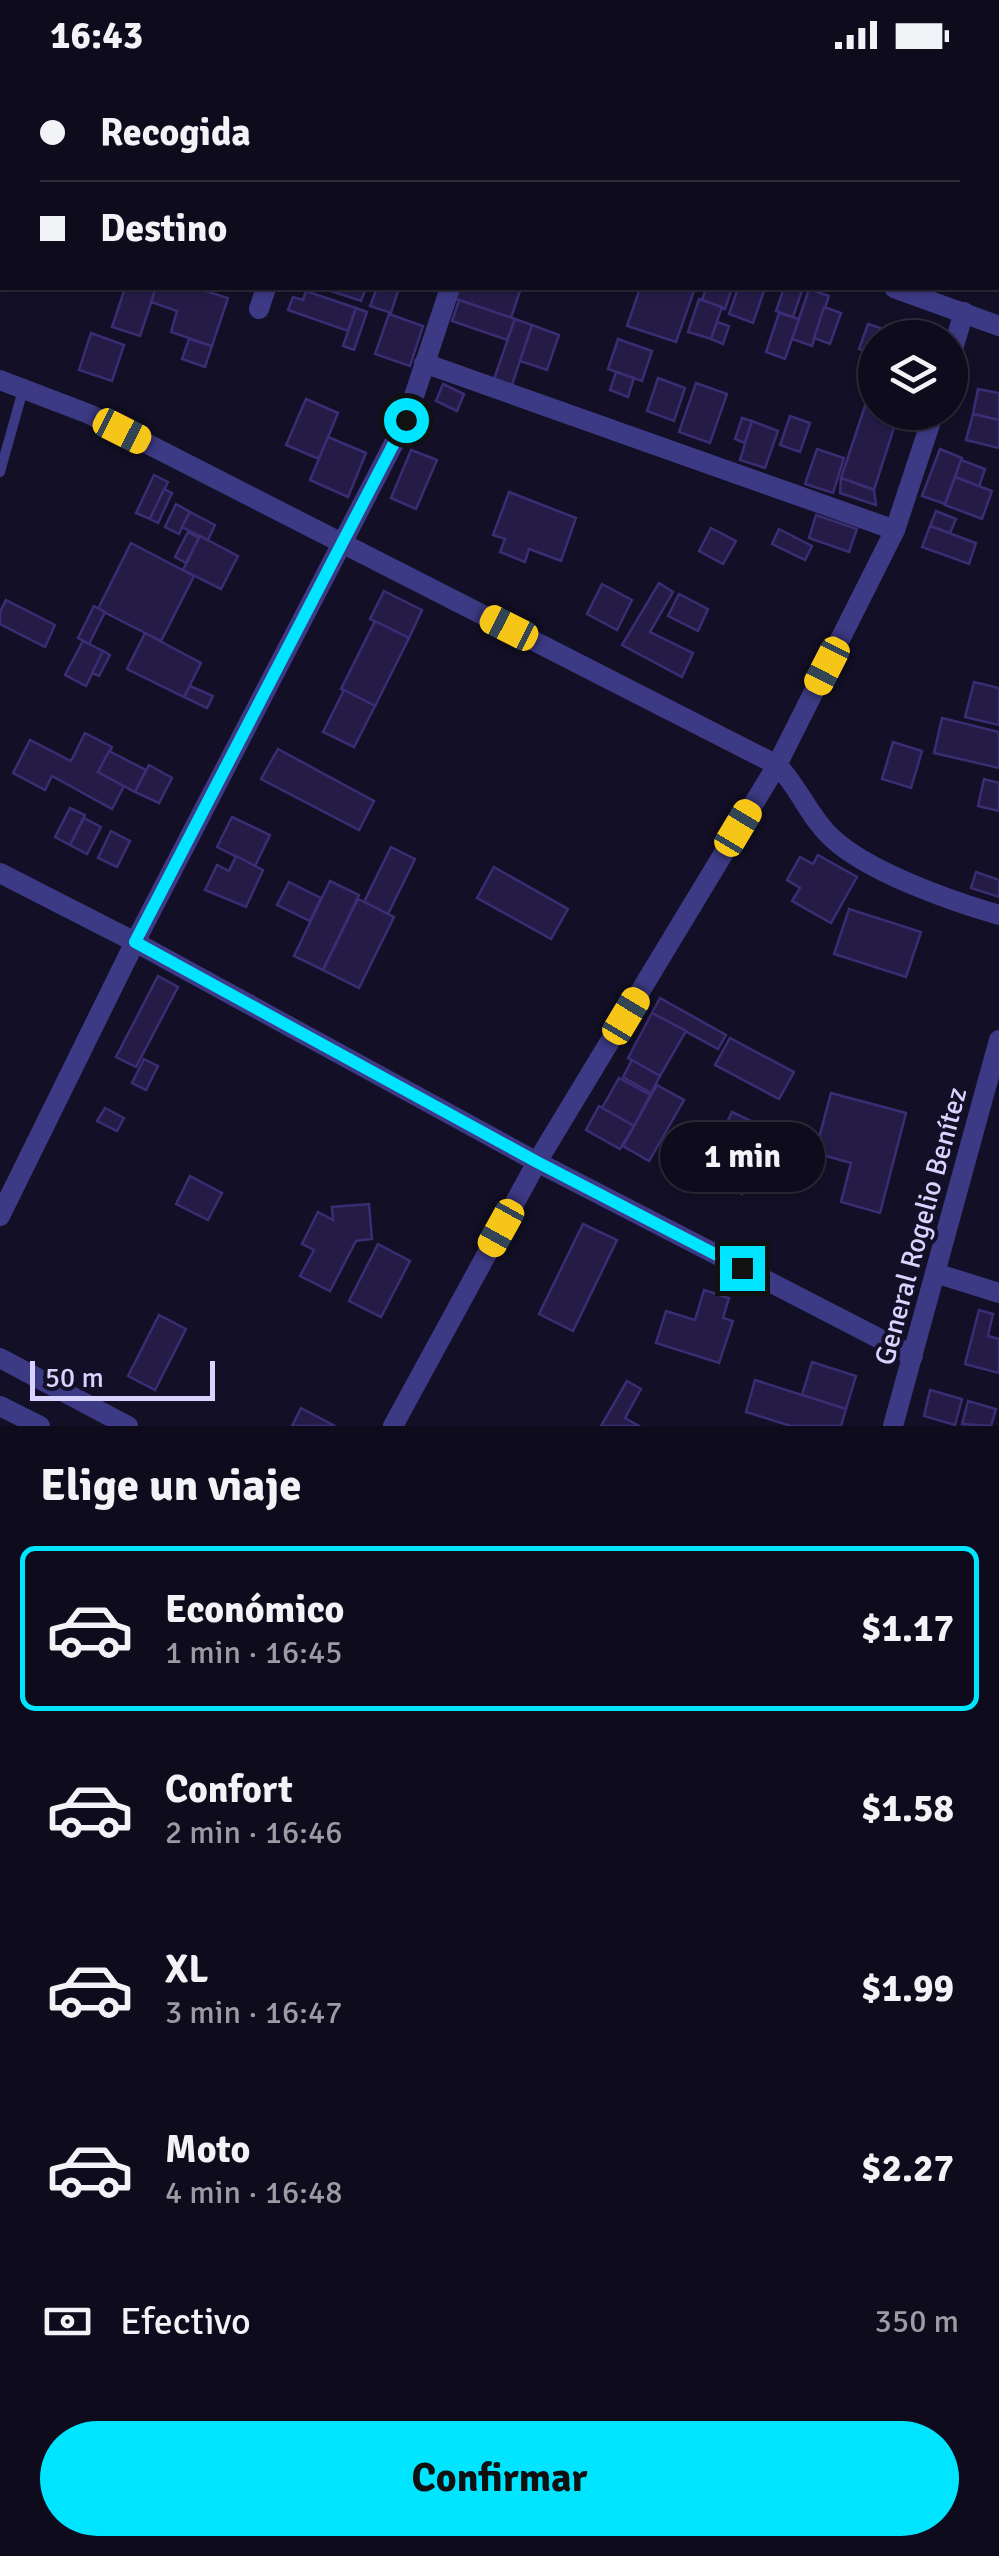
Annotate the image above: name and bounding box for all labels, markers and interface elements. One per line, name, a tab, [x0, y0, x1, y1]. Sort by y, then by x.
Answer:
text: 16:43	[50, 12, 143, 59]
text: Recogida	[100, 109, 251, 156]
text: Destino	[100, 205, 227, 252]
map controls	[858, 320, 968, 430]
button: layers	[858, 320, 968, 430]
route start	[384, 398, 429, 443]
car	[88, 404, 156, 458]
car	[475, 601, 543, 655]
car	[800, 632, 854, 700]
car	[710, 795, 766, 861]
car	[598, 983, 654, 1049]
street label: General Rogelio Benítez	[868, 1084, 974, 1369]
callout: 1 min	[660, 1123, 824, 1193]
text: 1 min	[704, 1137, 781, 1176]
car	[473, 1194, 529, 1262]
route end	[720, 1246, 765, 1291]
scale bar	[30, 1356, 215, 1400]
text: 50 m	[45, 1361, 104, 1395]
text: Elige un viaje	[40, 1458, 302, 1513]
icon: car	[45, 1584, 135, 1674]
text: Económico	[165, 1586, 344, 1633]
text: $1.17	[861, 1605, 954, 1652]
text: 1 min · 16:45	[165, 1633, 343, 1672]
icon: car	[45, 1764, 135, 1854]
text: Confort	[165, 1766, 293, 1813]
text: $1.58	[861, 1785, 954, 1832]
text: 2 min · 16:46	[165, 1813, 343, 1852]
icon: car	[45, 1944, 135, 2034]
text: XL	[165, 1946, 208, 1993]
text: $1.99	[861, 1965, 954, 2012]
text: 3 min · 16:47	[165, 1993, 343, 2032]
icon: car	[45, 2124, 135, 2214]
text: Moto	[165, 2126, 250, 2173]
text: $2.27	[861, 2145, 954, 2192]
text: 4 min · 16:48	[165, 2173, 343, 2212]
icon: cash	[40, 2294, 95, 2349]
text: Efectivo	[120, 2298, 251, 2345]
text: 350 m	[875, 2302, 959, 2341]
button: Confirmar	[40, 2421, 959, 2536]

